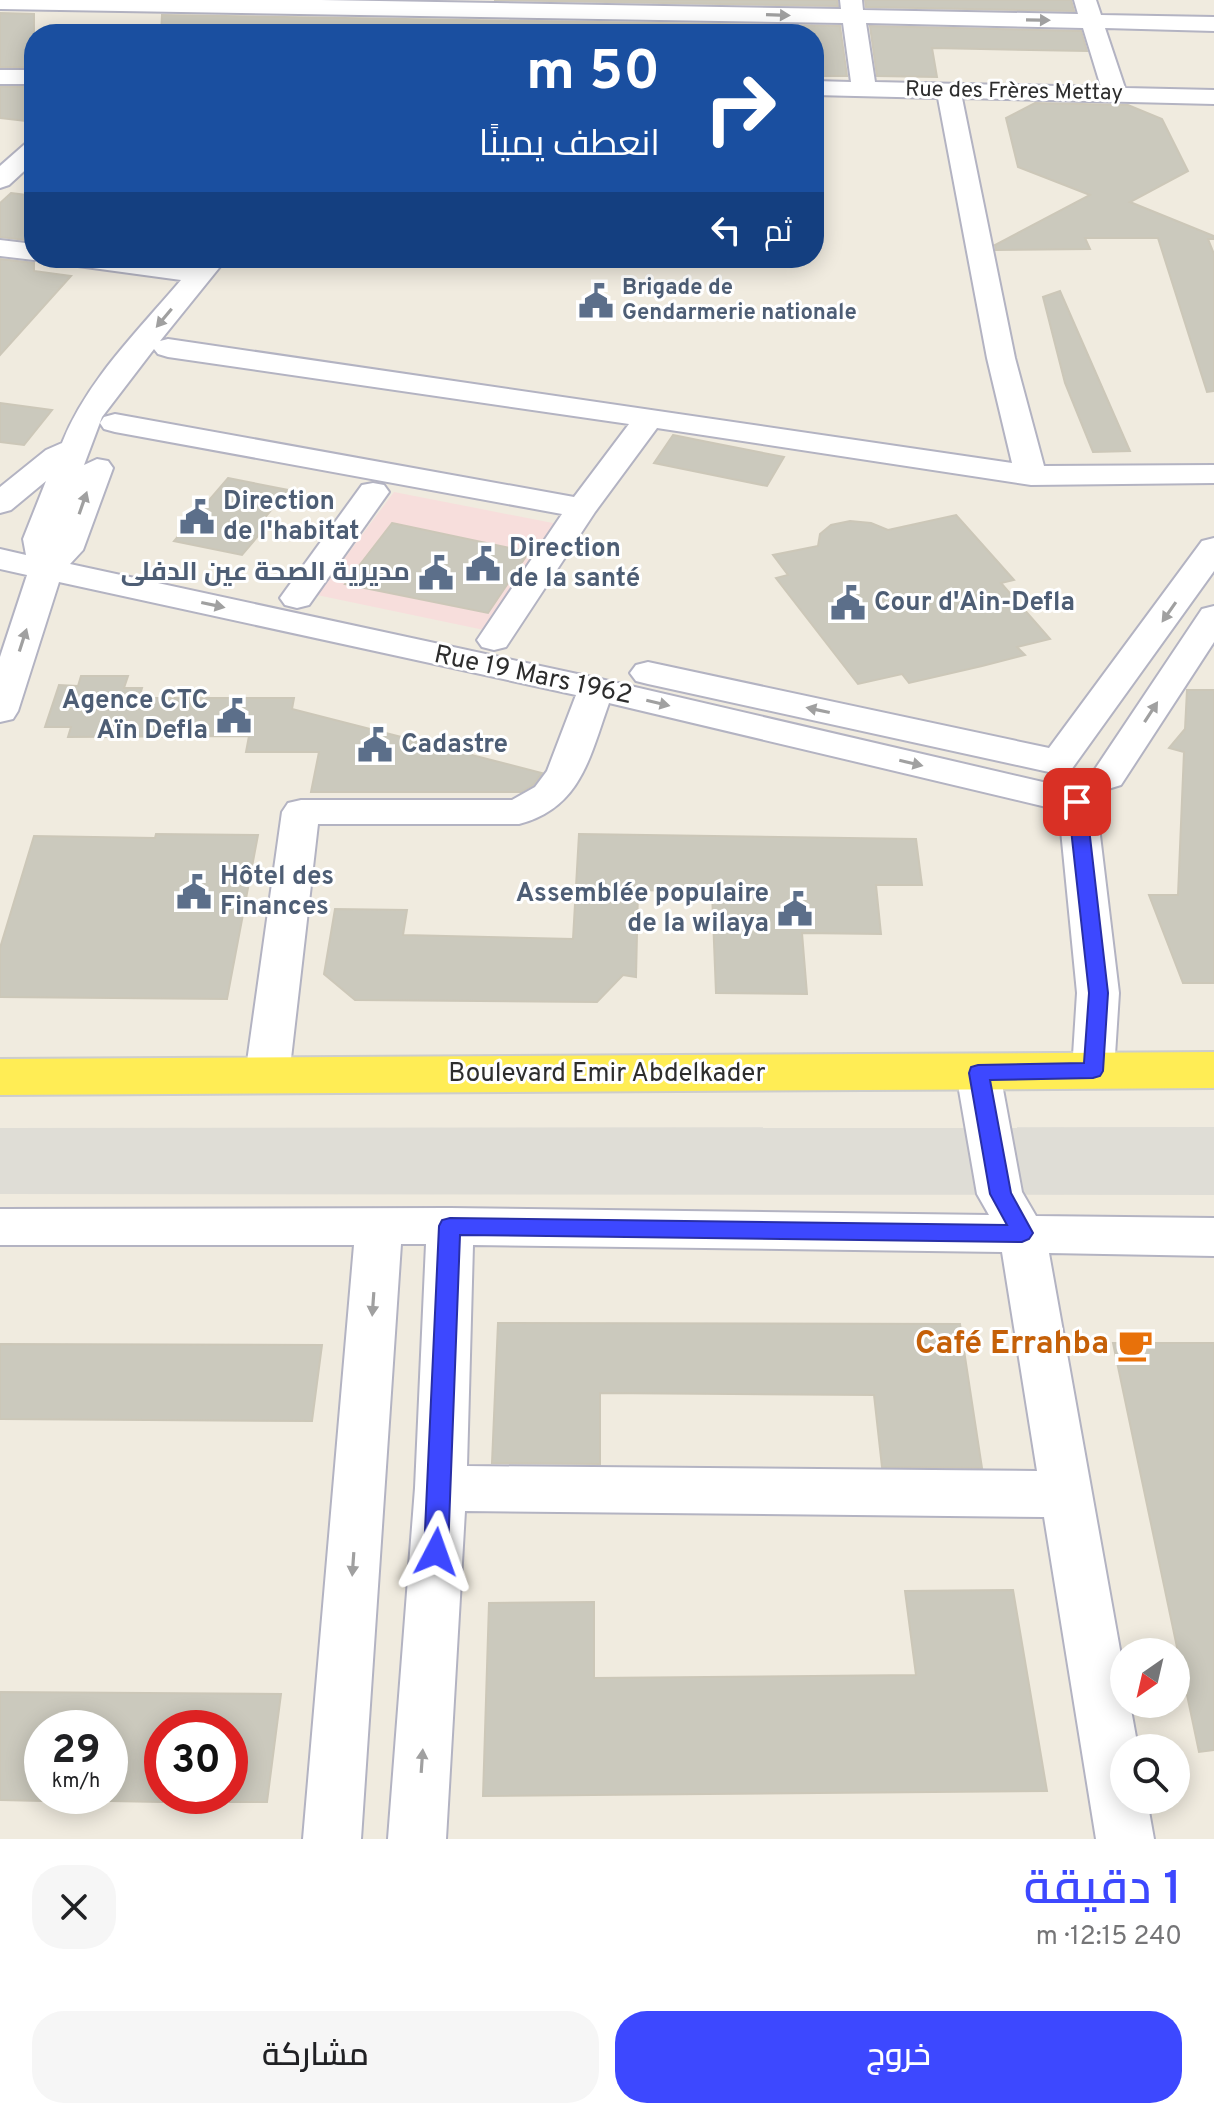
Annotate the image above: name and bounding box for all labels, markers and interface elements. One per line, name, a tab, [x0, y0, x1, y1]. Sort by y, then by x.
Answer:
one-way arrow	[766, 8, 791, 21]
one-way arrow	[1026, 14, 1051, 27]
text: 50 m	[526, 39, 660, 109]
icon: right	[688, 56, 792, 160]
street label: Rue des Frères Mettay	[905, 77, 1123, 107]
text: انعطف يمينًا	[479, 123, 660, 169]
icon: left	[704, 208, 748, 252]
text: ثم	[764, 215, 792, 252]
place label: Brigade de Gendarmerie nationale	[622, 275, 857, 327]
public building icon: Brigade de Gendarmerie nationale	[577, 282, 615, 320]
one-way arrow	[156, 308, 173, 328]
place label: Direction de l'habitat	[223, 486, 360, 549]
one-way arrow	[77, 491, 89, 515]
public building icon: Direction de l'habitat	[178, 498, 216, 536]
place label: Direction de la santé	[509, 533, 640, 596]
public building icon: Direction de la santé	[464, 545, 502, 583]
public building icon: مديرية الصحة عين الدفلى	[417, 554, 455, 592]
place label: مديرية الصحة عين الدفلى	[121, 557, 410, 590]
public building icon: Cour d'Ain-Defla	[829, 584, 867, 622]
place label: Cour d'Ain-Defla	[874, 587, 1075, 620]
one-way arrow	[201, 599, 226, 612]
one-way arrow	[1162, 601, 1177, 622]
one-way arrow	[17, 627, 30, 651]
street label: Rue 19 Mars 1962	[431, 639, 635, 713]
place label: Agence CTC Aïn Defla	[62, 685, 208, 748]
public building icon: Agence CTC Aïn Defla	[215, 697, 253, 735]
one-way arrow	[646, 698, 671, 710]
one-way arrow	[1143, 701, 1158, 722]
one-way arrow	[805, 703, 830, 716]
public building icon: Cadastre	[356, 726, 394, 764]
place label: Cadastre	[401, 729, 508, 762]
one-way arrow	[899, 757, 924, 770]
pin	[1043, 768, 1111, 836]
icon: arrive	[1055, 780, 1099, 824]
place label: Hôtel des Finances	[220, 861, 334, 924]
public building icon: Hôtel des Finances	[175, 873, 213, 911]
place label: Assemblée populaire de la wilaya	[516, 878, 769, 941]
public building icon: Assemblée populaire de la wilaya	[776, 890, 814, 928]
street label: Boulevard Emir Abdelkader	[448, 1058, 766, 1091]
one-way arrow	[366, 1292, 379, 1317]
place label: Café Errahba	[915, 1325, 1109, 1365]
cafe icon: Café Errahba	[1116, 1326, 1154, 1364]
position arrow	[394, 1510, 478, 1594]
one-way arrow	[346, 1552, 359, 1577]
north arrow	[1110, 1638, 1190, 1718]
map controls	[1110, 1638, 1190, 1814]
speed limit sign: 30	[144, 1710, 248, 1814]
text: 29	[51, 1727, 101, 1777]
button: search	[1110, 1734, 1190, 1814]
one-way arrow	[416, 1748, 429, 1773]
text: km/h	[52, 1769, 100, 1795]
text: 1 دقيقة	[1024, 1861, 1182, 1921]
button: close	[32, 1865, 116, 1949]
text: 240 m · 12:15	[1036, 1921, 1182, 1954]
button: مشاركة	[32, 2011, 599, 2103]
button: خروج	[615, 2011, 1182, 2103]

